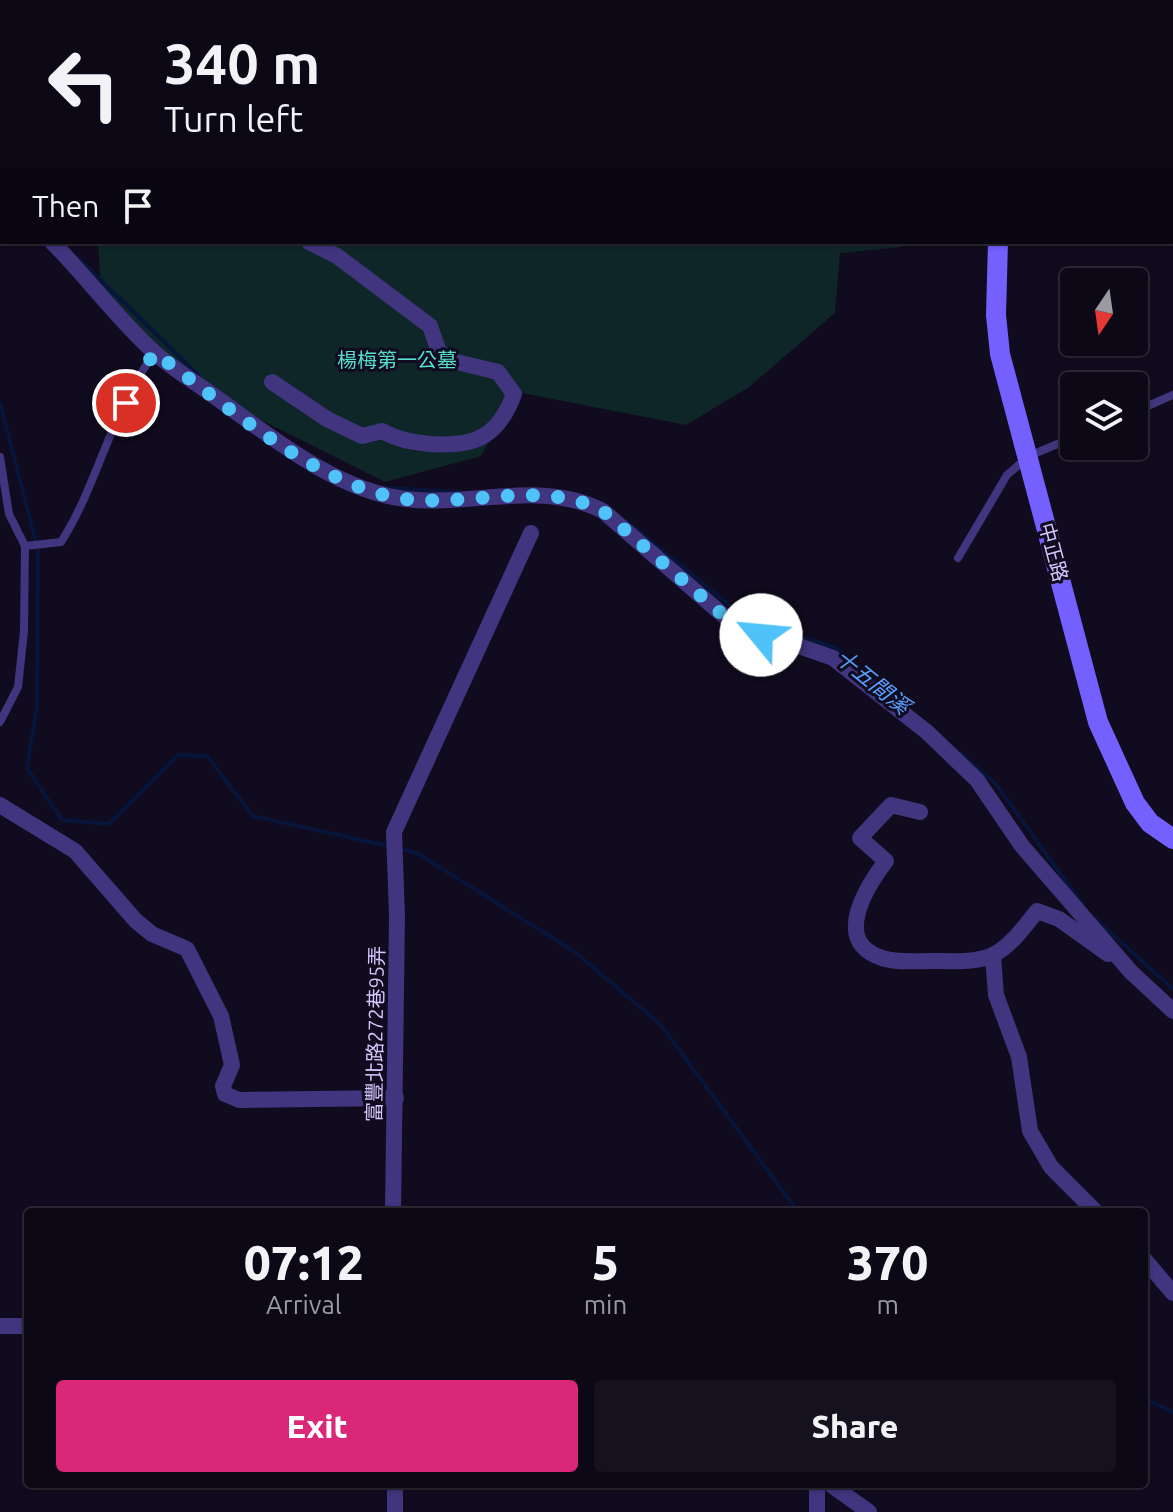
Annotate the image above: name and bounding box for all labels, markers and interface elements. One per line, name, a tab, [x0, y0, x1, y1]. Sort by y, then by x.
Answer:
icon: left	[32, 32, 136, 136]
text: 340 m	[164, 32, 320, 95]
text: Turn left	[164, 98, 303, 139]
icon: arrive	[116, 184, 160, 228]
text: Then	[32, 189, 100, 223]
north arrow	[1060, 268, 1148, 356]
map controls	[1060, 268, 1148, 460]
park label: 楊梅第一公墓	[337, 348, 457, 371]
pin	[92, 369, 160, 437]
button: layers	[1060, 372, 1148, 460]
icon: arrive	[104, 381, 148, 425]
street label: 中正路	[1035, 520, 1073, 584]
position arrow	[719, 593, 803, 677]
water label: 十五間溪	[831, 644, 917, 720]
street label: 富豐北路272巷95弄	[362, 946, 388, 1122]
text: 07:12	[244, 1235, 364, 1289]
text: 5	[592, 1235, 619, 1289]
text: 370	[847, 1235, 928, 1289]
text: Arrival	[266, 1290, 342, 1319]
text: min	[584, 1290, 627, 1319]
text: m	[876, 1290, 899, 1319]
button: Exit	[56, 1380, 578, 1472]
button: Share	[594, 1380, 1116, 1472]

